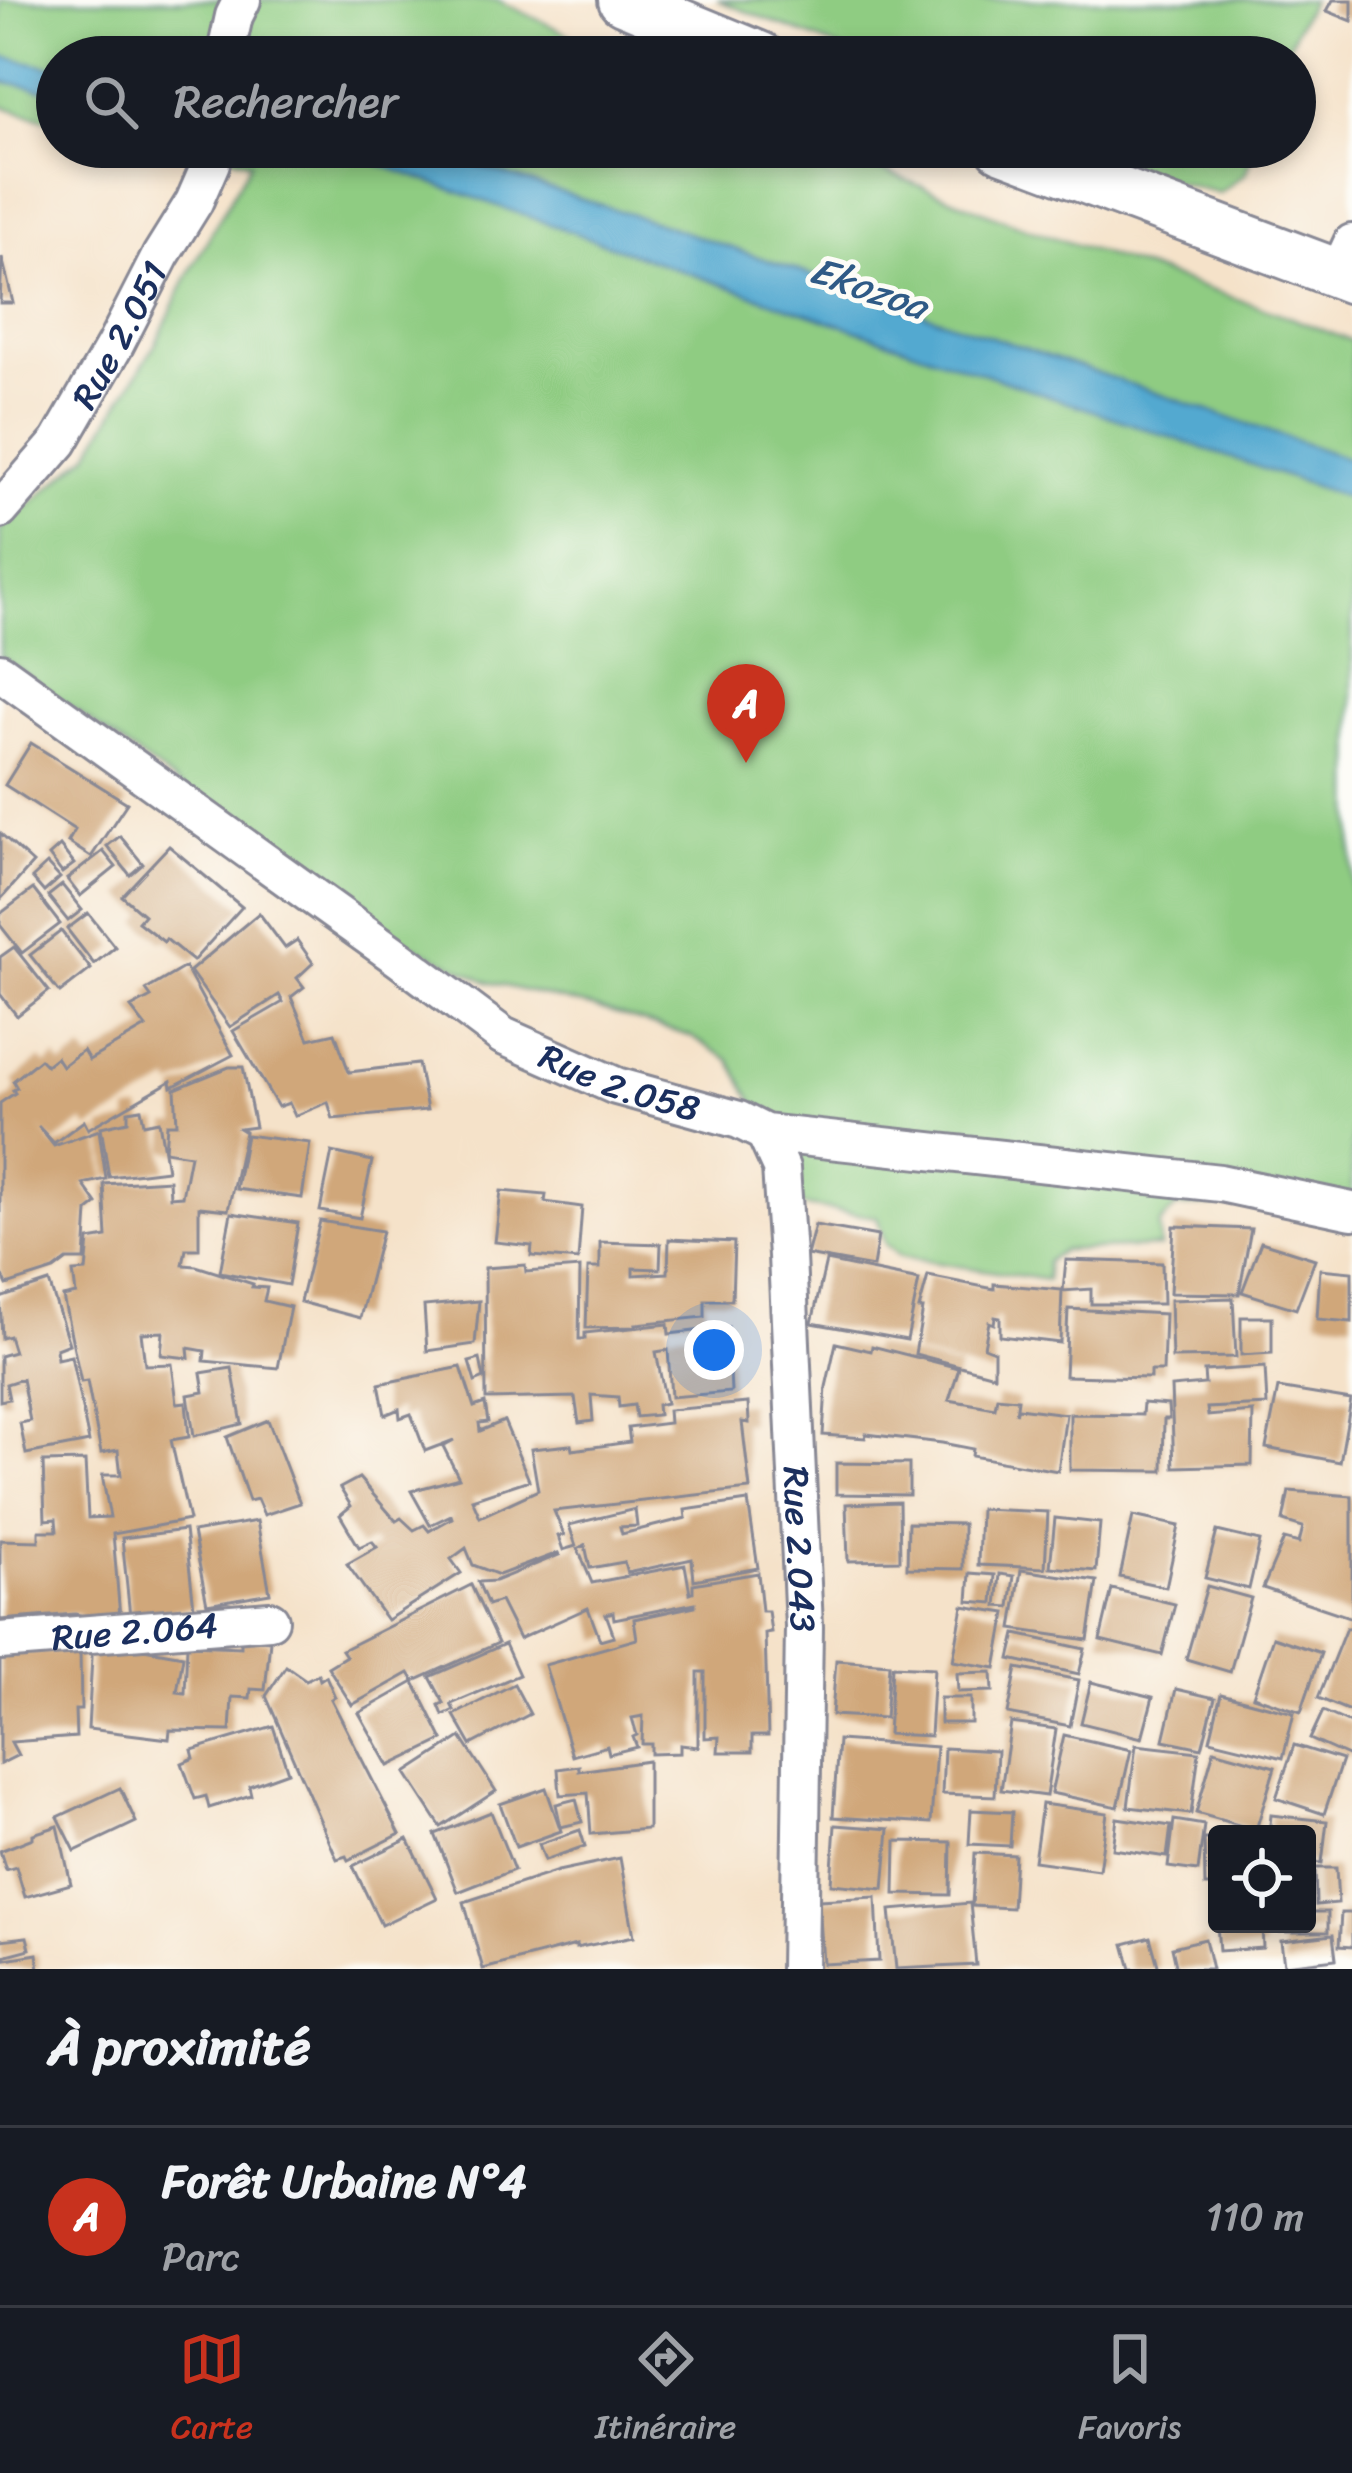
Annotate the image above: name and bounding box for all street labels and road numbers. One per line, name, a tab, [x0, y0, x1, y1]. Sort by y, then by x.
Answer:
street label: Rue 2.051	[53, 249, 186, 422]
street label: Rue 2.058	[529, 1025, 707, 1141]
street label: Rue 2.043	[764, 1465, 835, 1633]
street label: Rue 2.064	[49, 1593, 220, 1670]

